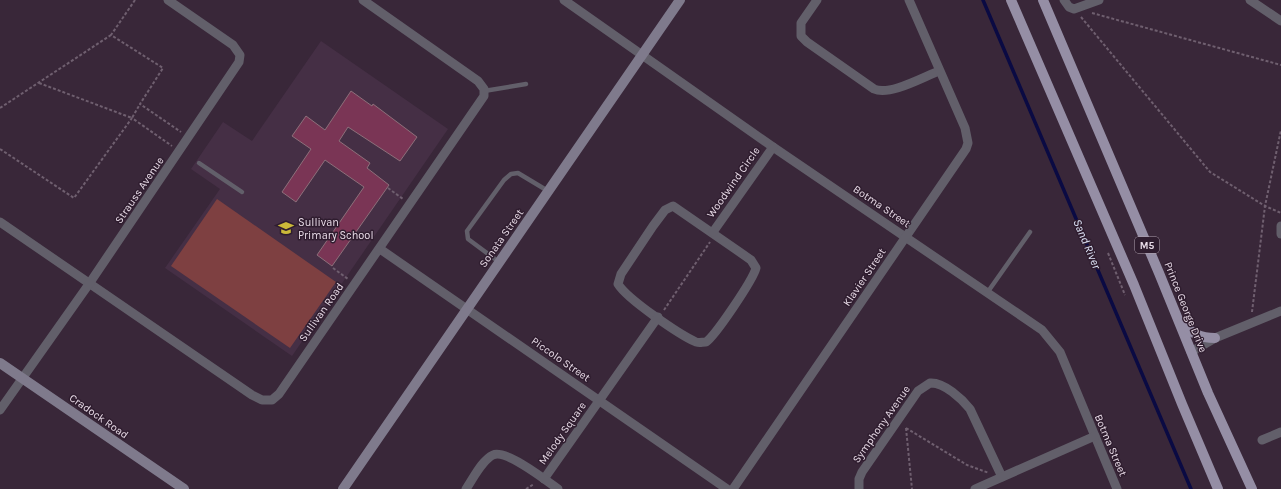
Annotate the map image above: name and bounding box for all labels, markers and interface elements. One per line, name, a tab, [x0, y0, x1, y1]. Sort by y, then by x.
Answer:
street label: Woodwind Circle	[704, 144, 763, 220]
street label: Strauss Avenue	[112, 154, 167, 226]
street label: Botma Street	[851, 183, 913, 230]
street label: Sonata Street	[476, 207, 526, 270]
place label: Sullivan Primary School	[298, 216, 373, 242]
water label: Sand River	[1070, 217, 1104, 272]
school or university icon: Sullivan Primary School	[277, 219, 295, 237]
road number: M5	[1135, 237, 1159, 253]
street label: Klavier Street	[840, 246, 889, 309]
street label: Prince George Drive	[1161, 260, 1210, 355]
street label: Sullivan Road	[296, 280, 346, 344]
street label: Piccolo Street	[529, 334, 593, 384]
street label: Symphony Avenue	[850, 383, 913, 466]
street label: Cradock Road	[67, 391, 131, 442]
street label: Melody Square	[536, 399, 589, 467]
street label: Botma Street	[1092, 412, 1129, 478]

